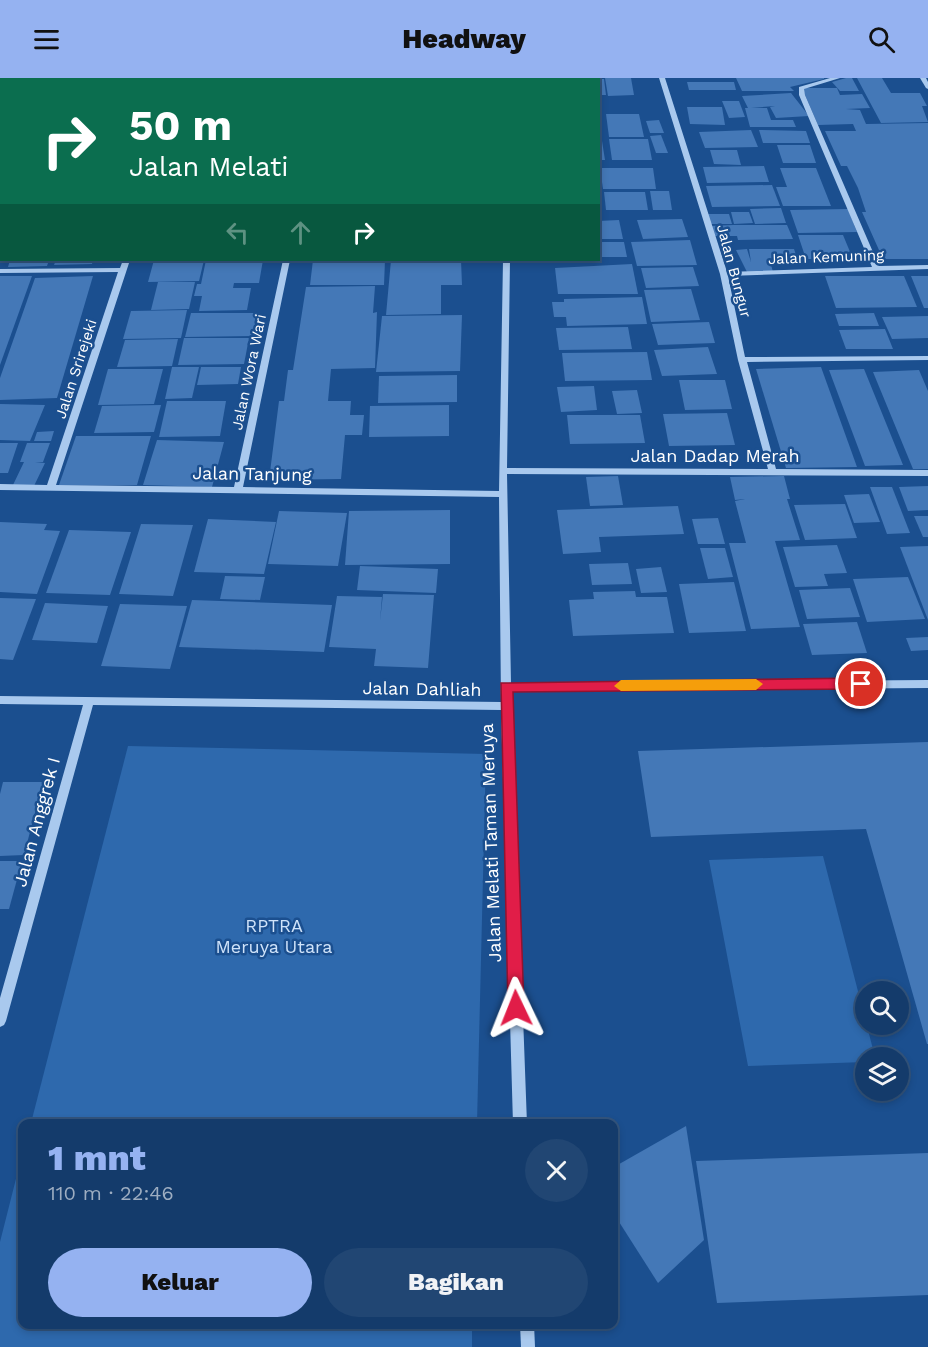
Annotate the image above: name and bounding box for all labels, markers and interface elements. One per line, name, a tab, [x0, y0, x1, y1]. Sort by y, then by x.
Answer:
icon: menu	[30, 23, 63, 56]
text: Headway	[402, 23, 526, 55]
icon: search	[865, 23, 898, 56]
text: 50 m	[129, 101, 232, 150]
icon: right	[30, 102, 108, 180]
text: Jalan Melati	[129, 151, 288, 183]
icon: left	[221, 216, 254, 249]
icon: ahead	[284, 216, 317, 249]
icon: right	[347, 216, 380, 249]
street label: Jalan Bungur	[713, 222, 755, 320]
street label: Jalan Kemuning	[768, 246, 884, 268]
street label: Jalan Wora Wari	[228, 312, 270, 432]
street label: Jalan Srirejeki	[51, 317, 101, 421]
street label: Jalan Dadap Merah	[630, 445, 800, 466]
street label: Jalan Tanjung	[192, 462, 312, 485]
pin	[835, 658, 886, 709]
icon: arrive	[844, 667, 877, 700]
street label: Jalan Dahliah	[362, 677, 482, 700]
street label: Jalan Melati Taman Meruya	[476, 723, 505, 963]
street label: Jalan Anggrek I	[9, 755, 64, 889]
park label: RPTRA Meruya Utara	[216, 915, 332, 957]
position arrow	[484, 976, 548, 1040]
map controls	[855, 981, 909, 1101]
button: search	[855, 981, 909, 1035]
button: layers	[855, 1047, 909, 1101]
text: 1 mnt	[48, 1137, 146, 1179]
button: close	[525, 1139, 588, 1202]
text: 110 m · 22:46	[48, 1181, 174, 1205]
button: Keluar	[48, 1248, 312, 1317]
button: Bagikan	[324, 1248, 588, 1317]

